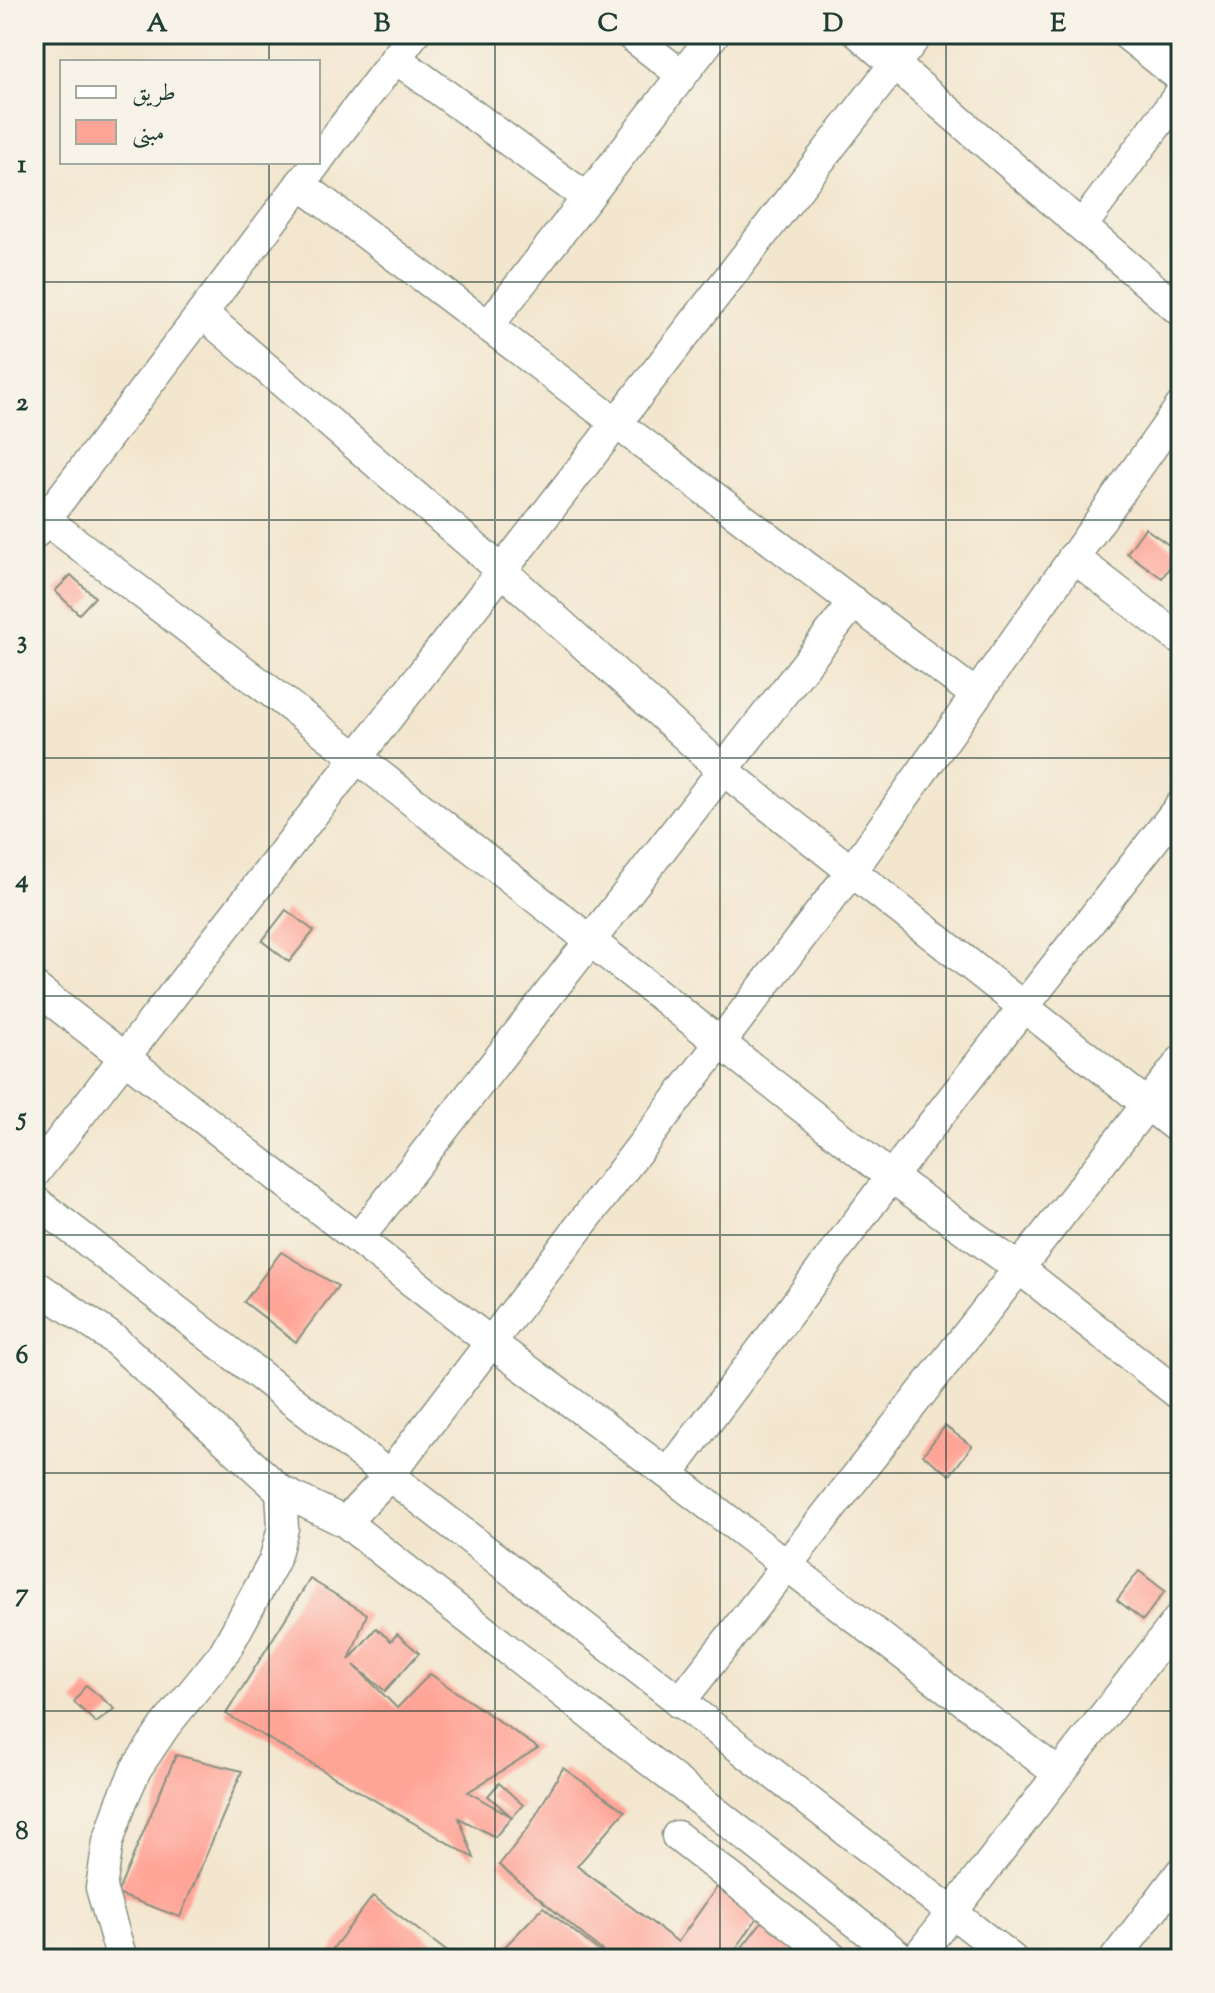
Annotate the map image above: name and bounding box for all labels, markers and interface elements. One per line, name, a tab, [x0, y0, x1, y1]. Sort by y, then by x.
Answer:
text: A	[146, 6, 168, 43]
text: B	[374, 6, 391, 43]
text: C	[598, 6, 618, 43]
text: D	[823, 6, 843, 43]
text: E	[1050, 6, 1066, 43]
legend	[60, 60, 320, 164]
text: طريق	[132, 77, 176, 111]
text: مبنى	[132, 117, 165, 151]
text: 1	[18, 147, 27, 184]
text: 2	[16, 385, 29, 422]
text: 3	[17, 623, 27, 660]
text: 4	[14, 862, 29, 899]
text: 5	[16, 1100, 27, 1137]
text: 6	[16, 1338, 29, 1375]
text: 7	[15, 1576, 29, 1613]
text: 8	[15, 1814, 29, 1851]

